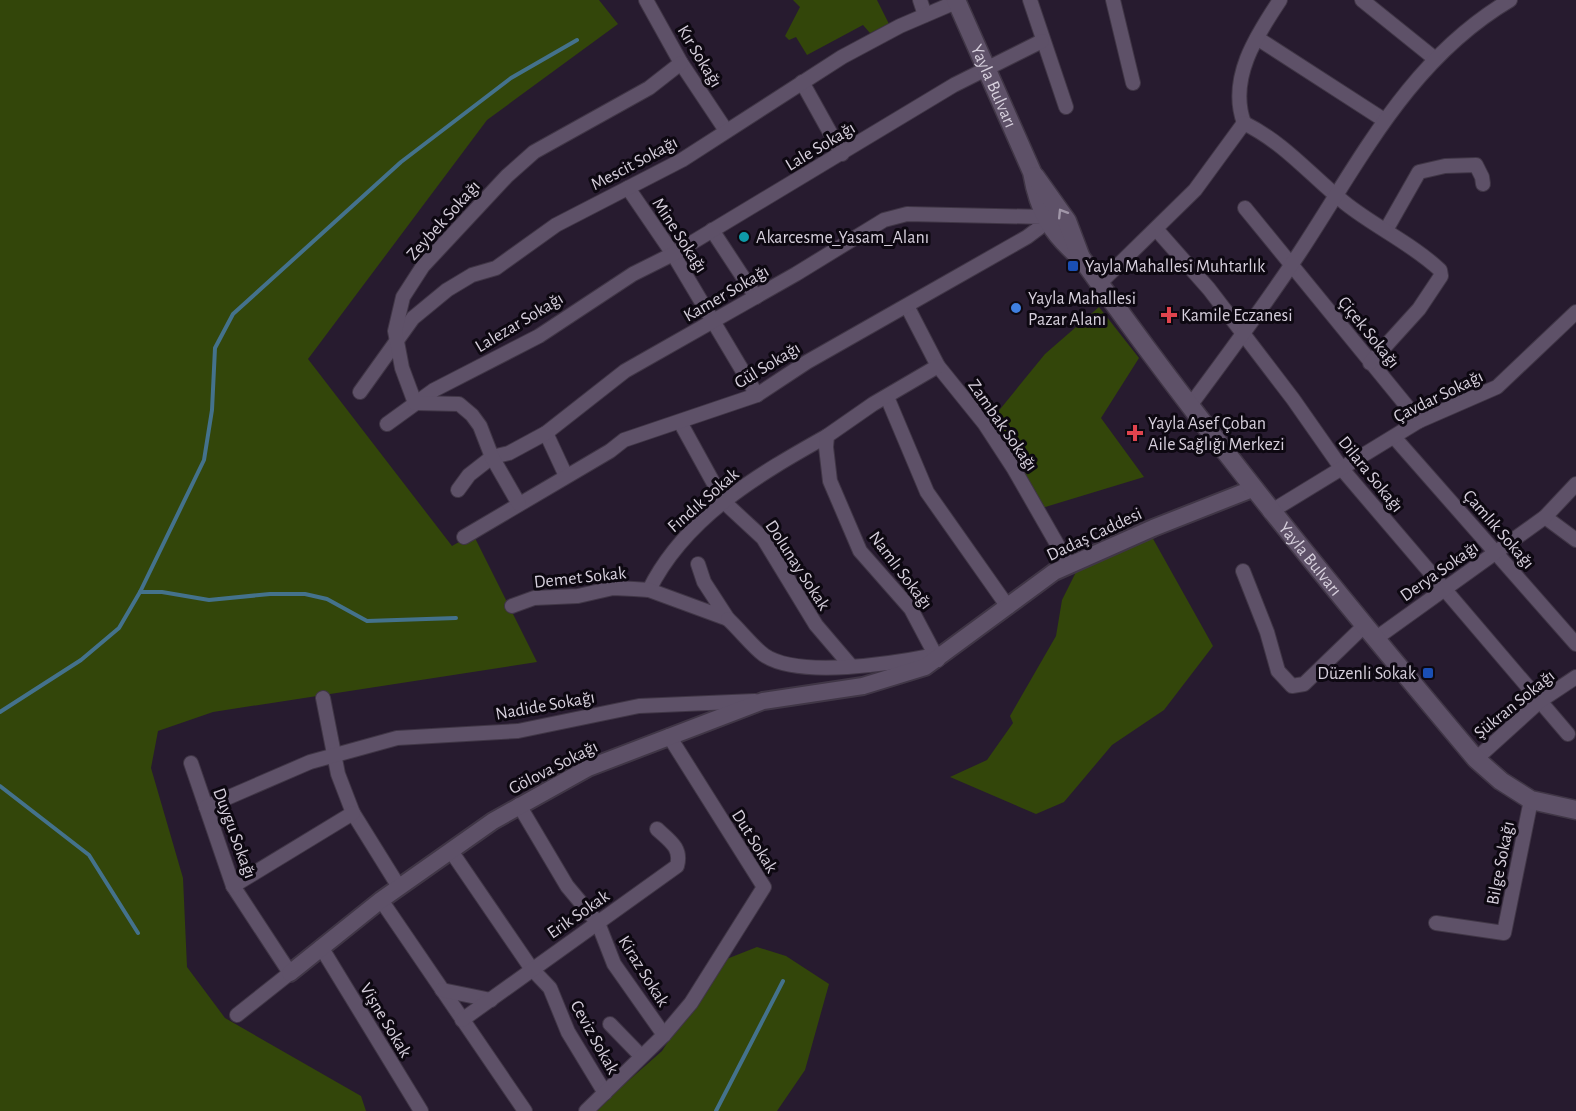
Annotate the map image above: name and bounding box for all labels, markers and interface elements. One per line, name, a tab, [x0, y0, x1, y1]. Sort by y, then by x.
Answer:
street label: Kır Sokağı	[674, 22, 725, 91]
street label: Yayla Bulvarı	[967, 42, 1019, 131]
street label: Lale Sokağı	[783, 119, 858, 175]
street label: Mescit Sokağı	[588, 134, 681, 194]
street label: Zeybek Sokağı	[404, 177, 484, 264]
street label: Mine Sokağı	[648, 195, 710, 276]
one-way arrow	[1057, 209, 1069, 219]
place label: Akarcesme_Yasam_Alanı	[756, 229, 929, 247]
marker: Akarcesme_Yasam_Alanı	[737, 230, 751, 244]
place label: Yayla Mahallesi Muhtarlık	[1085, 258, 1266, 276]
marker: Yayla Mahallesi Muhtarlık	[1066, 259, 1080, 273]
street label: Kamer Sokağı	[681, 262, 772, 326]
street label: Lalezar Sokağı	[472, 290, 567, 356]
place label: Yayla Mahallesi Pazar Alanı	[1028, 290, 1136, 329]
street label: Çiçek Sokağı	[1334, 293, 1402, 372]
marker: Yayla Mahallesi Pazar Alanı	[1009, 301, 1023, 315]
place label: Kamile Eczanesi	[1181, 307, 1293, 325]
marker: Kamile Eczanesi	[1162, 308, 1176, 322]
street label: Gül Sokağı	[731, 339, 804, 392]
street label: Çavdar Sokağı	[1391, 367, 1486, 426]
street label: Zambak Sokağı	[964, 377, 1040, 475]
place label: Yayla Asef Çoban Aile Sağlığı Merkezi	[1148, 415, 1285, 454]
marker: Yayla Asef Çoban Aile Sağlığı Merkezi	[1126, 424, 1144, 442]
street label: Dilara Sokağı	[1334, 433, 1406, 516]
street label: Fındık Sokak	[665, 465, 743, 536]
street label: Çamlık Sokağı	[1459, 487, 1537, 573]
street label: Dadaş Caddesi	[1044, 505, 1145, 565]
street label: Dolunay Sokak	[761, 517, 833, 614]
street label: Yayla Bulvarı	[1275, 519, 1345, 600]
street label: Namlı Sokağı	[865, 528, 935, 613]
street label: Derya Sokağı	[1397, 538, 1482, 605]
street label: Demet Sokak	[533, 564, 628, 592]
place label: Düzenli Sokak	[1317, 665, 1417, 683]
marker: Düzenli Sokak	[1421, 666, 1435, 680]
street label: Şükran Sokağı	[1471, 667, 1558, 743]
street label: Nadide Sokağı	[494, 688, 596, 724]
street label: Gölova Sokağı	[506, 738, 601, 798]
street label: Duygu Sokağı	[209, 786, 259, 881]
street label: Dut Sokak	[728, 807, 781, 877]
street label: Bilge Sokağı	[1484, 820, 1518, 907]
street label: Erik Sokak	[544, 887, 614, 943]
street label: Kiraz Sokak	[614, 933, 672, 1011]
street label: Vişne Sokak	[356, 980, 415, 1061]
street label: Ceviz Sokak	[567, 998, 622, 1078]

